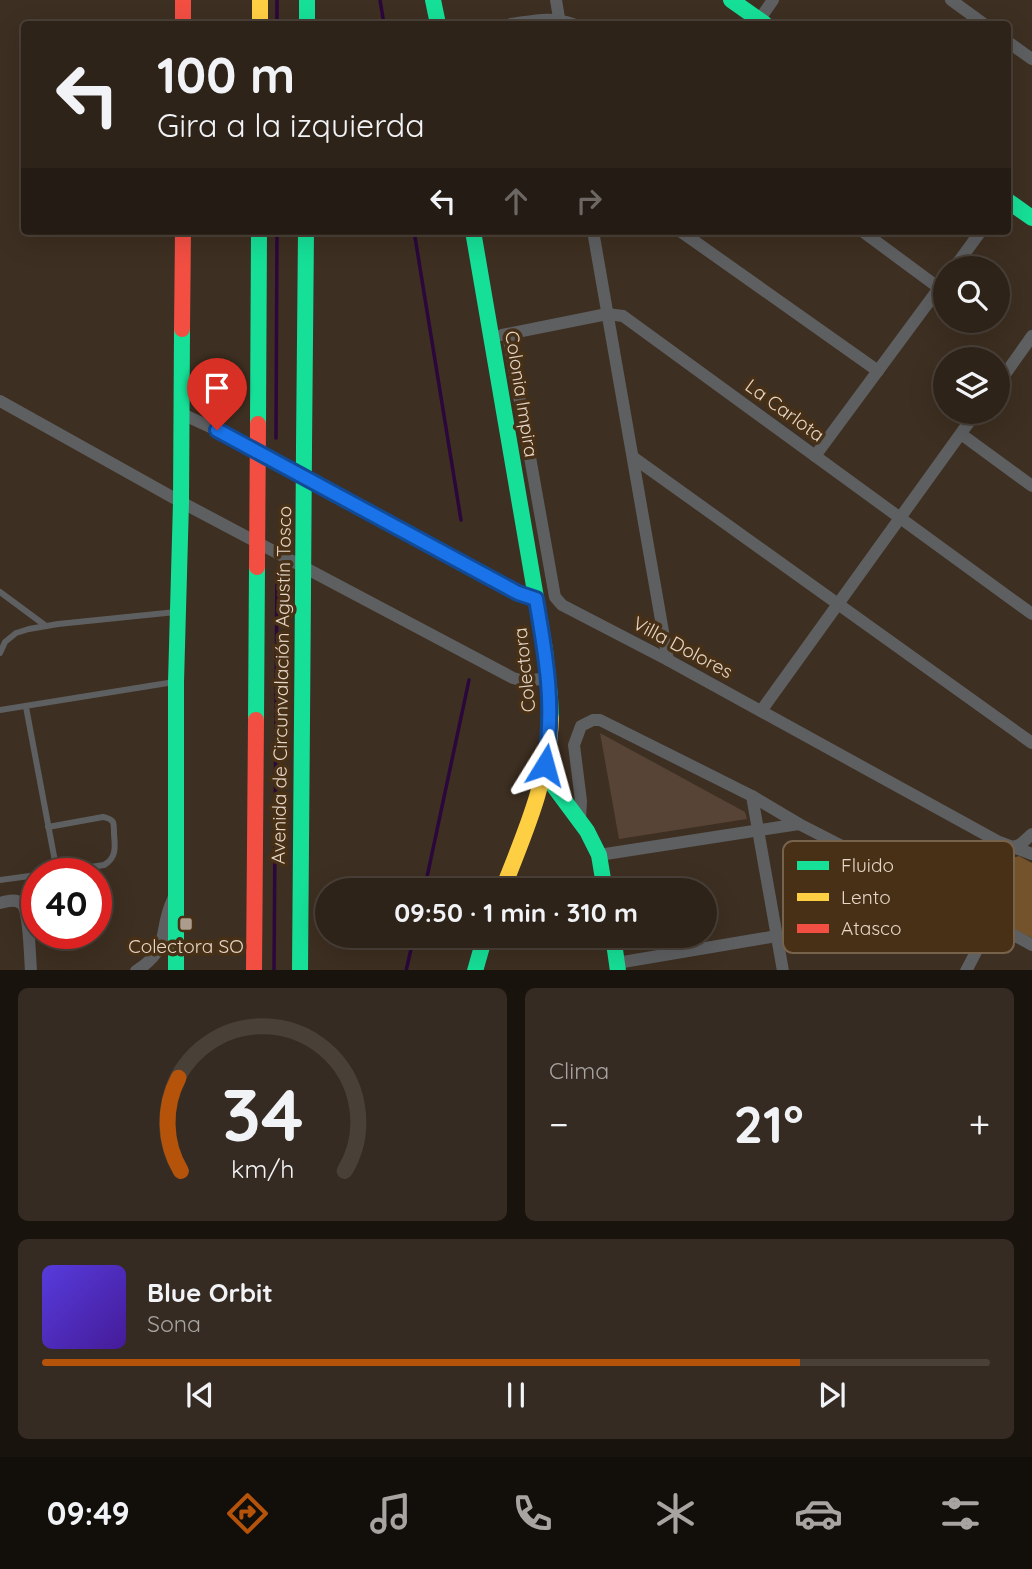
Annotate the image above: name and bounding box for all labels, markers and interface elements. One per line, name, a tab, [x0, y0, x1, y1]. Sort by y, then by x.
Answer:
text: 100 m	[157, 44, 295, 105]
icon: left	[42, 49, 133, 140]
text: Gira a la izquierda	[157, 105, 425, 145]
icon: left	[424, 182, 462, 220]
icon: ahead	[497, 182, 535, 220]
icon: right	[570, 182, 608, 220]
map controls	[933, 256, 1010, 424]
button: search	[933, 256, 1010, 333]
street label: Colonia Impira	[500, 329, 544, 459]
button: layers	[933, 347, 1010, 424]
pin	[187, 358, 247, 430]
icon: arrive	[198, 369, 236, 407]
street label: La Carlota	[741, 373, 829, 447]
street label: Avenida de Circunvalación Agustín Tosco	[266, 506, 296, 864]
street label: Villa Dolores	[629, 611, 737, 683]
street label: Colectora	[508, 626, 540, 714]
position arrow	[508, 728, 582, 802]
legend	[783, 841, 1014, 953]
text: Fluido	[841, 853, 894, 877]
speed limit sign: 40	[21, 858, 112, 949]
text: Lento	[841, 885, 891, 909]
text: 09:50 · 1 min · 310 m	[394, 896, 638, 929]
marker: Colectora SO	[178, 916, 194, 932]
text: Atasco	[841, 916, 901, 940]
place label: Colectora SO	[128, 934, 244, 958]
text: Clima	[549, 1056, 609, 1085]
text: 34	[222, 1068, 303, 1159]
text: 21°	[734, 1091, 804, 1156]
text: −	[549, 1100, 569, 1148]
text: +	[969, 1100, 990, 1148]
text: km/h	[231, 1152, 294, 1183]
text: Blue Orbit	[147, 1276, 273, 1309]
text: Sona	[147, 1309, 201, 1338]
icon: previous	[181, 1376, 219, 1414]
icon: pause	[497, 1376, 535, 1414]
icon: next	[813, 1376, 851, 1414]
icon: directions	[223, 1489, 272, 1538]
icon: music	[366, 1489, 415, 1538]
icon: phone	[508, 1489, 557, 1538]
icon: climate	[651, 1489, 700, 1538]
icon: car	[794, 1489, 843, 1538]
icon: filters	[936, 1489, 985, 1538]
text: 09:49	[47, 1493, 130, 1533]

